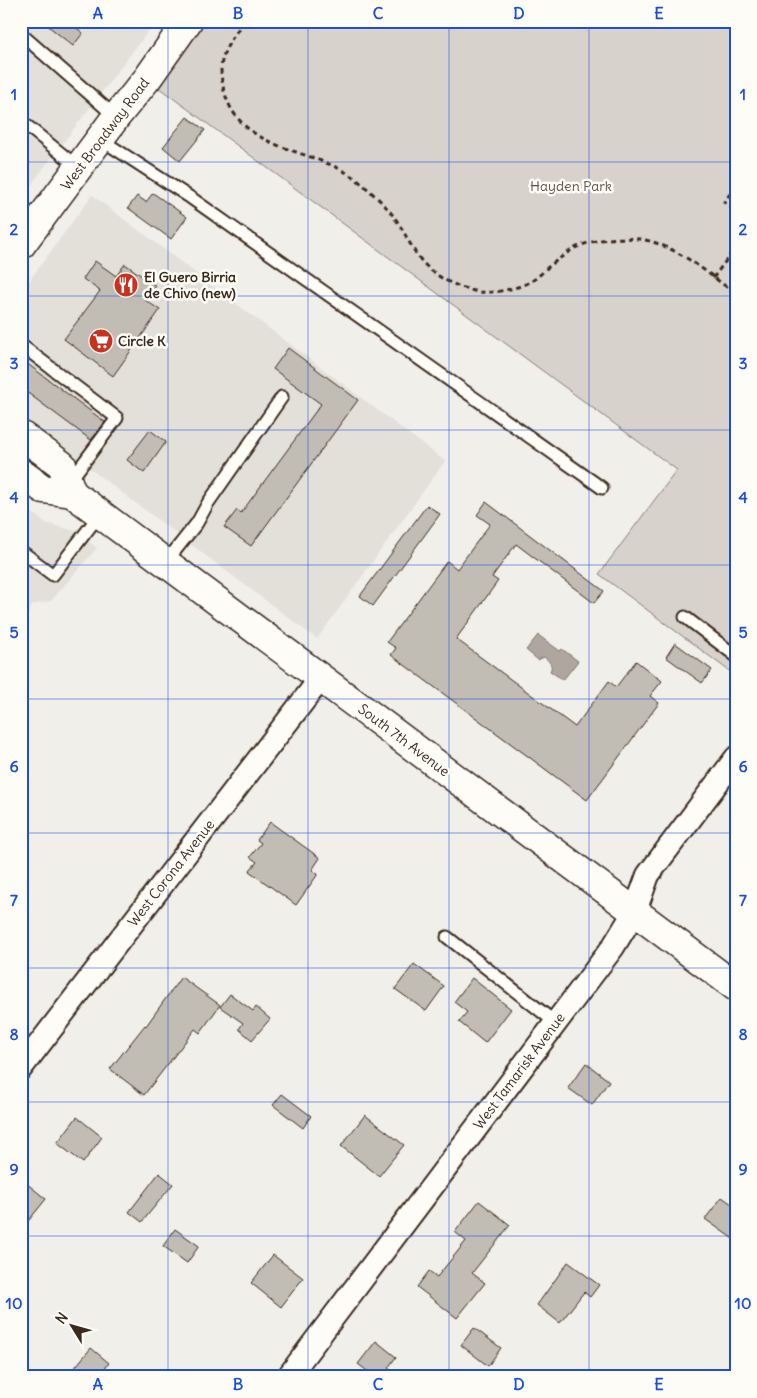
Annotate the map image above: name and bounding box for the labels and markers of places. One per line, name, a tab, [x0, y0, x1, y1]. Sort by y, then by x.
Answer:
place label: El Guero Birria de Chivo (new)	[144, 268, 236, 302]
restaurant icon: El Guero Birria de Chivo (new)	[113, 272, 139, 298]
supermarket icon: Circle K	[88, 328, 114, 354]
place label: Circle K	[118, 332, 166, 350]

